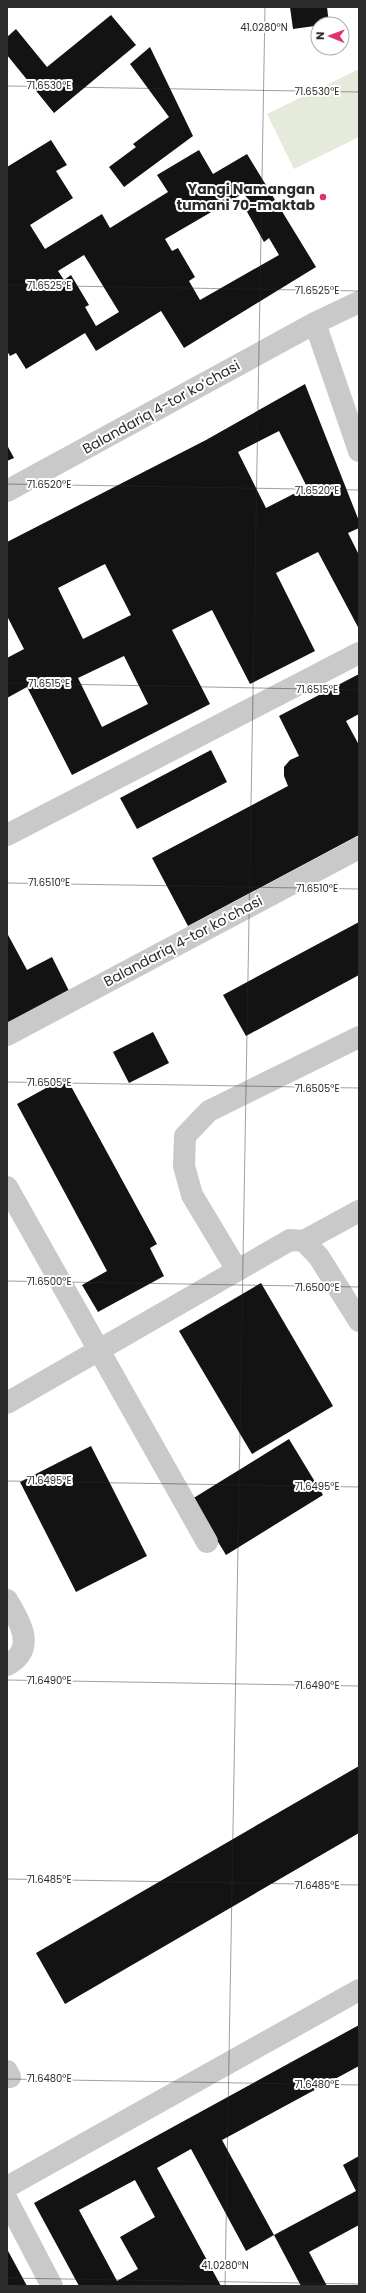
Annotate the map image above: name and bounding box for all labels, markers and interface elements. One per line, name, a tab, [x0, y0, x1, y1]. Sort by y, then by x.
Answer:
north arrow	[310, 16, 350, 56]
text: 41.0280°N	[240, 20, 288, 35]
text: N	[312, 32, 328, 40]
text: 71.6530°E	[27, 78, 71, 93]
text: 71.6530°E	[295, 84, 339, 99]
place label: Yangi Namangan tumani 70-maktab	[177, 179, 315, 215]
marker: Yangi Namangan tumani 70-maktab	[318, 192, 328, 202]
text: 71.6525°E	[27, 278, 71, 293]
text: 71.6525°E	[295, 283, 339, 298]
street label: Balandariq 4-tor koʻchasi	[79, 355, 243, 459]
text: 71.6520°E	[27, 477, 71, 492]
text: 71.6520°E	[295, 483, 339, 498]
text: 71.6515°E	[28, 676, 70, 691]
text: 71.6515°E	[296, 682, 338, 697]
text: 71.6510°E	[28, 875, 70, 890]
text: 71.6510°E	[296, 881, 338, 896]
street label: Balandariq 4-tor koʻchasi	[100, 891, 266, 991]
text: 71.6505°E	[26, 1075, 72, 1090]
text: 71.6505°E	[294, 1081, 340, 1096]
text: 71.6500°E	[26, 1274, 72, 1289]
text: 71.6500°E	[294, 1280, 340, 1295]
text: 71.6495°E	[26, 1473, 72, 1488]
text: 71.6495°E	[294, 1479, 340, 1494]
text: 71.6490°E	[26, 1673, 72, 1688]
text: 71.6490°E	[294, 1678, 340, 1693]
text: 71.6485°E	[26, 1872, 72, 1887]
text: 71.6485°E	[294, 1878, 340, 1893]
text: 71.6480°E	[26, 2071, 72, 2086]
text: 71.6480°E	[294, 2077, 340, 2092]
text: 41.0280°N	[201, 2258, 249, 2273]

